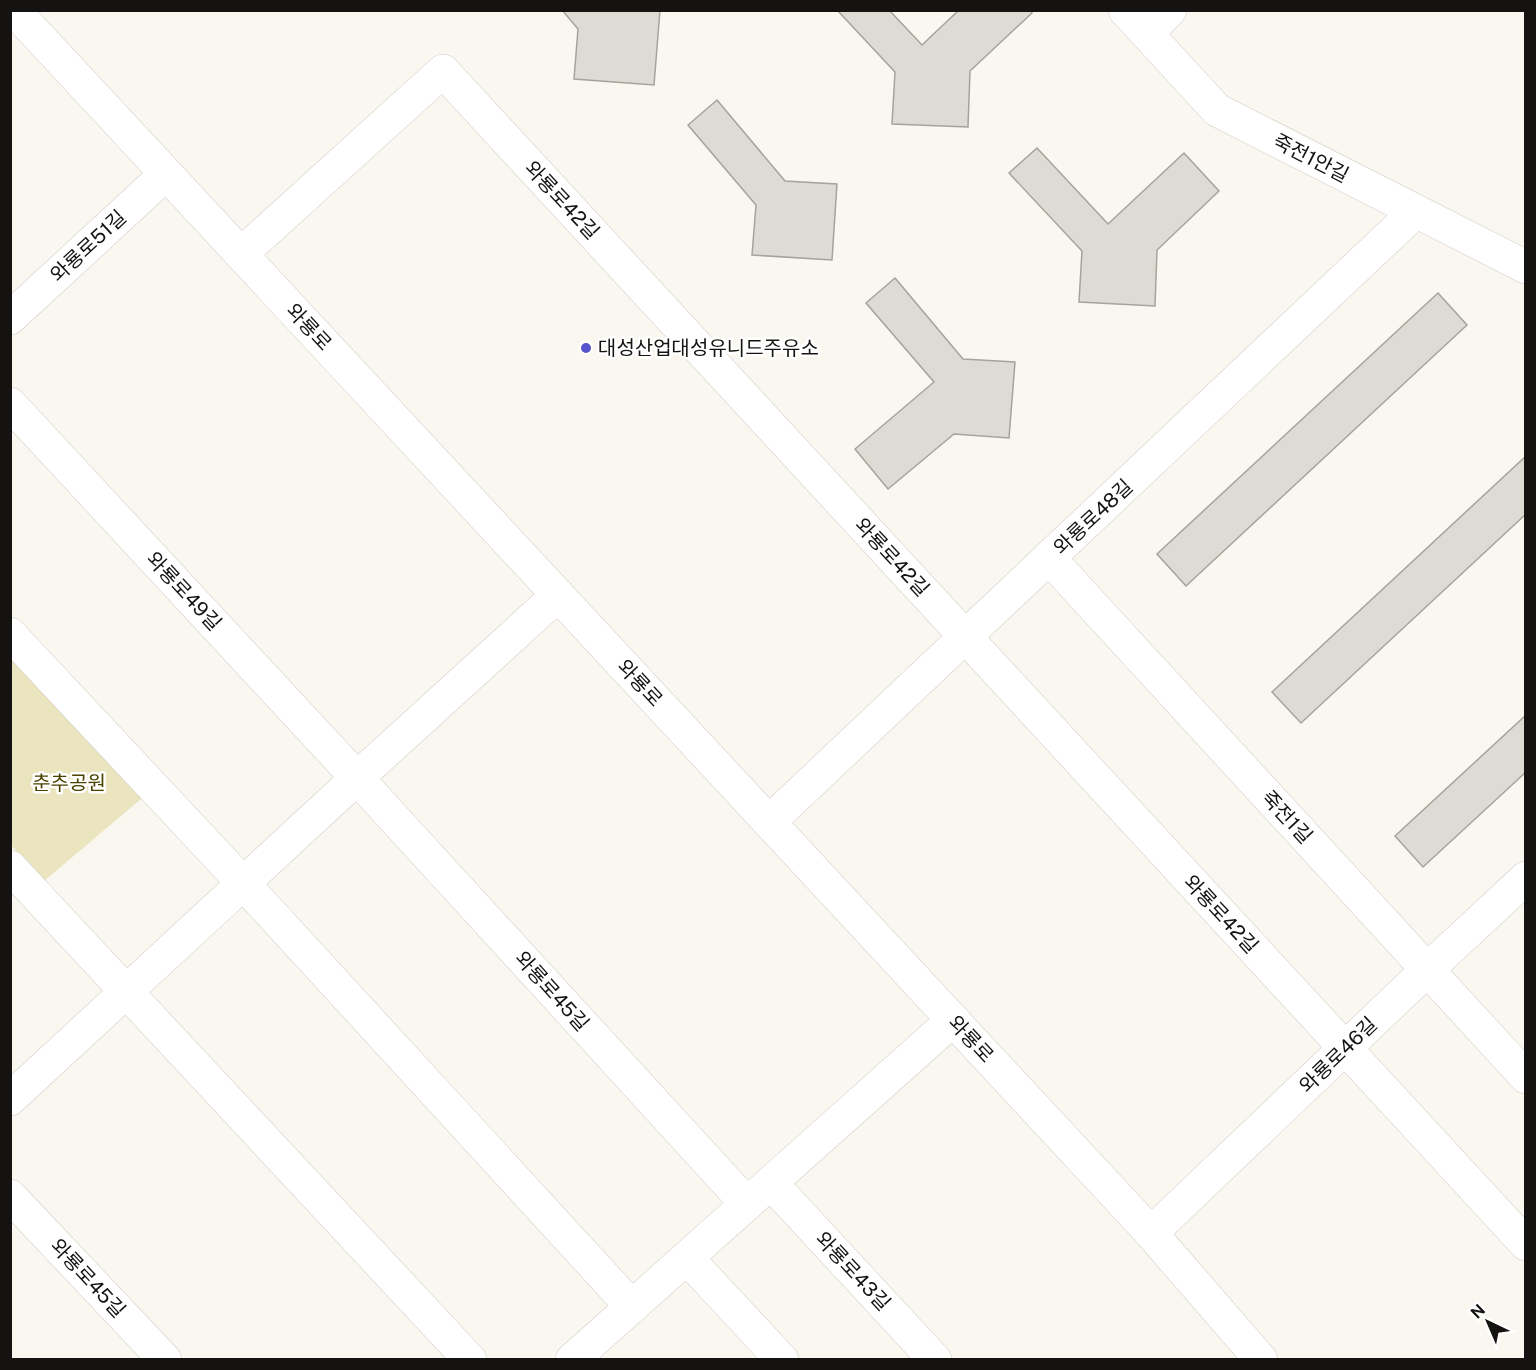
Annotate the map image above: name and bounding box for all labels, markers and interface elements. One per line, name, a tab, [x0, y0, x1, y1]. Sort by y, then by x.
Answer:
street label: 죽전1안길	[1269, 129, 1353, 187]
street label: 와룡로42길	[520, 156, 604, 244]
street label: 와룡로51길	[45, 205, 131, 287]
street label: 와룡로	[281, 299, 337, 355]
place label: 대성산업대성유니드주유소	[598, 336, 819, 360]
marker: 대성산업대성유니드주유소	[579, 341, 593, 355]
street label: 와룡로48길	[1049, 474, 1137, 560]
street label: 와룡로42길	[850, 513, 934, 601]
street label: 와룡로49길	[142, 547, 226, 635]
street label: 와룡로	[612, 655, 668, 711]
park label: 춘추공원	[32, 771, 106, 795]
street label: 죽전1길	[1257, 786, 1317, 848]
street label: 와룡로42길	[1179, 870, 1263, 958]
street label: 와룡로45길	[510, 946, 594, 1036]
street label: 와룡로	[943, 1011, 999, 1067]
street label: 와룡로46길	[1294, 1012, 1382, 1098]
street label: 와룡로43길	[811, 1227, 895, 1315]
street label: 와룡로45길	[46, 1234, 130, 1322]
north arrow	[1458, 1292, 1518, 1352]
text: N	[1467, 1300, 1489, 1323]

